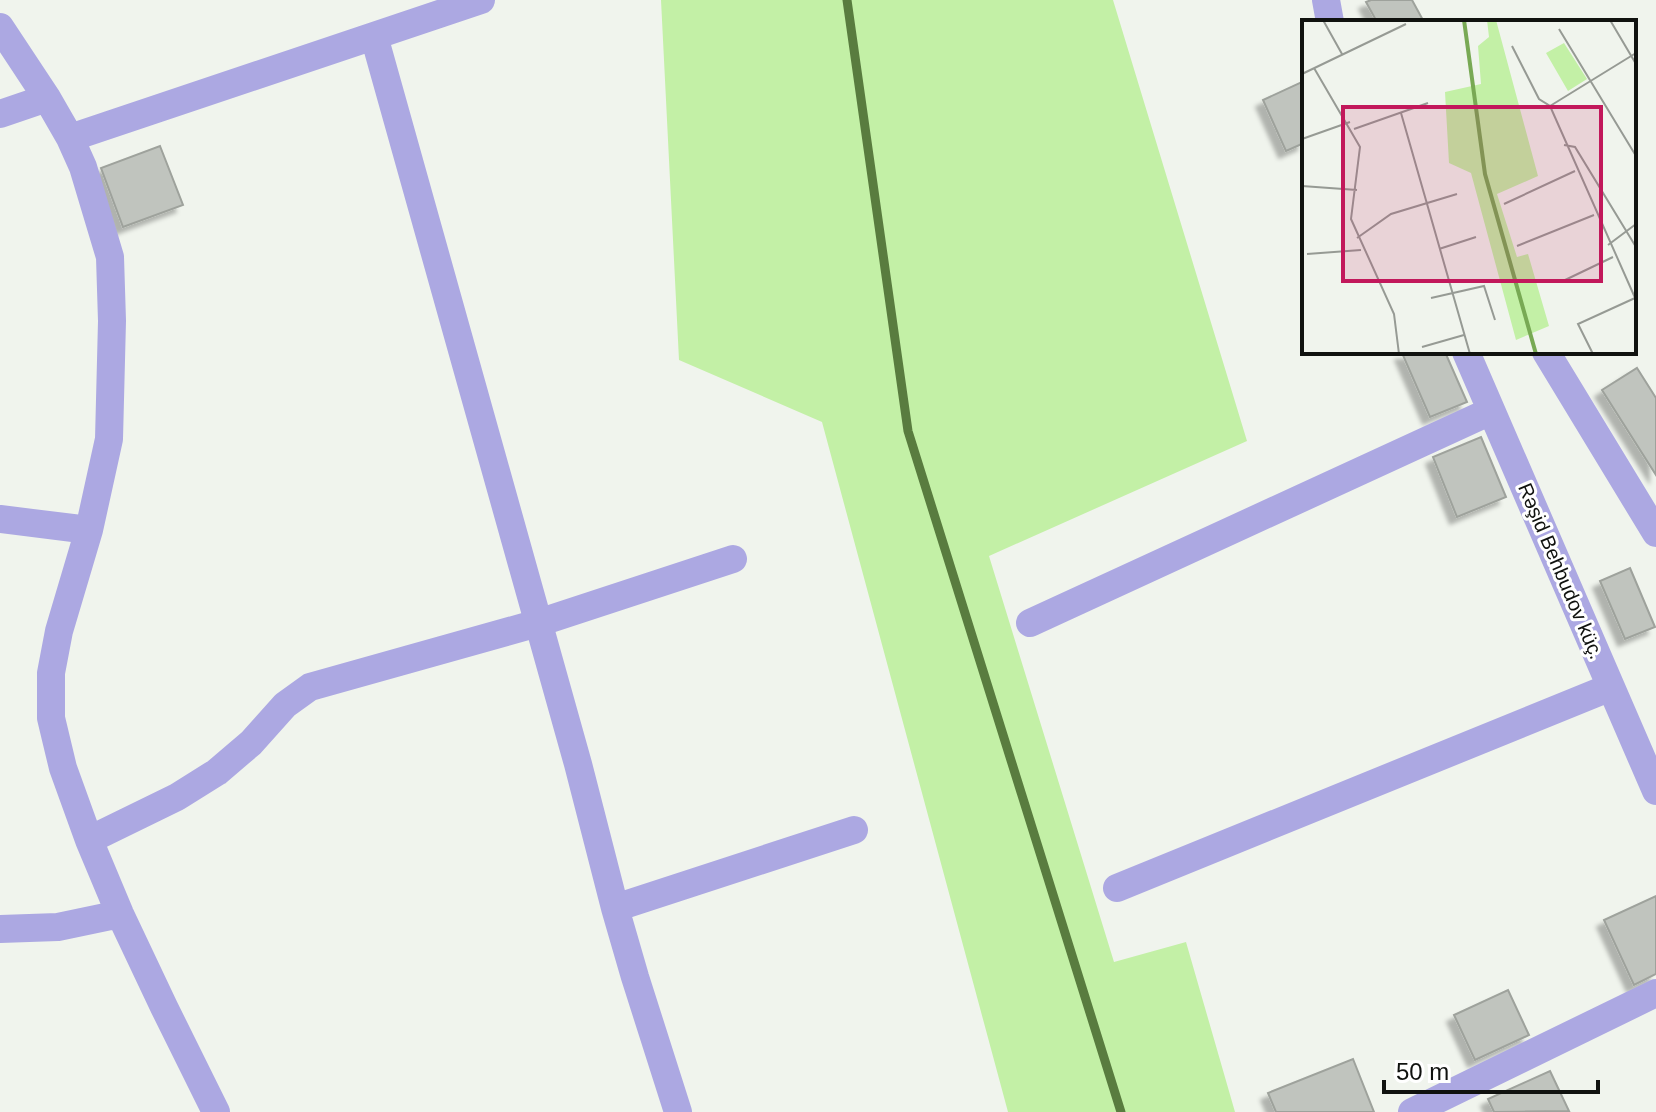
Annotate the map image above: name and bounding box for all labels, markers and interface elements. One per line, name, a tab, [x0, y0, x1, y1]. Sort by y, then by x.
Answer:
inset map	[1302, 20, 1636, 354]
street label: Rəşid Behbudov küç.	[1514, 480, 1608, 662]
scale bar	[1384, 1044, 1598, 1094]
text: 50 m	[1396, 1058, 1449, 1085]

